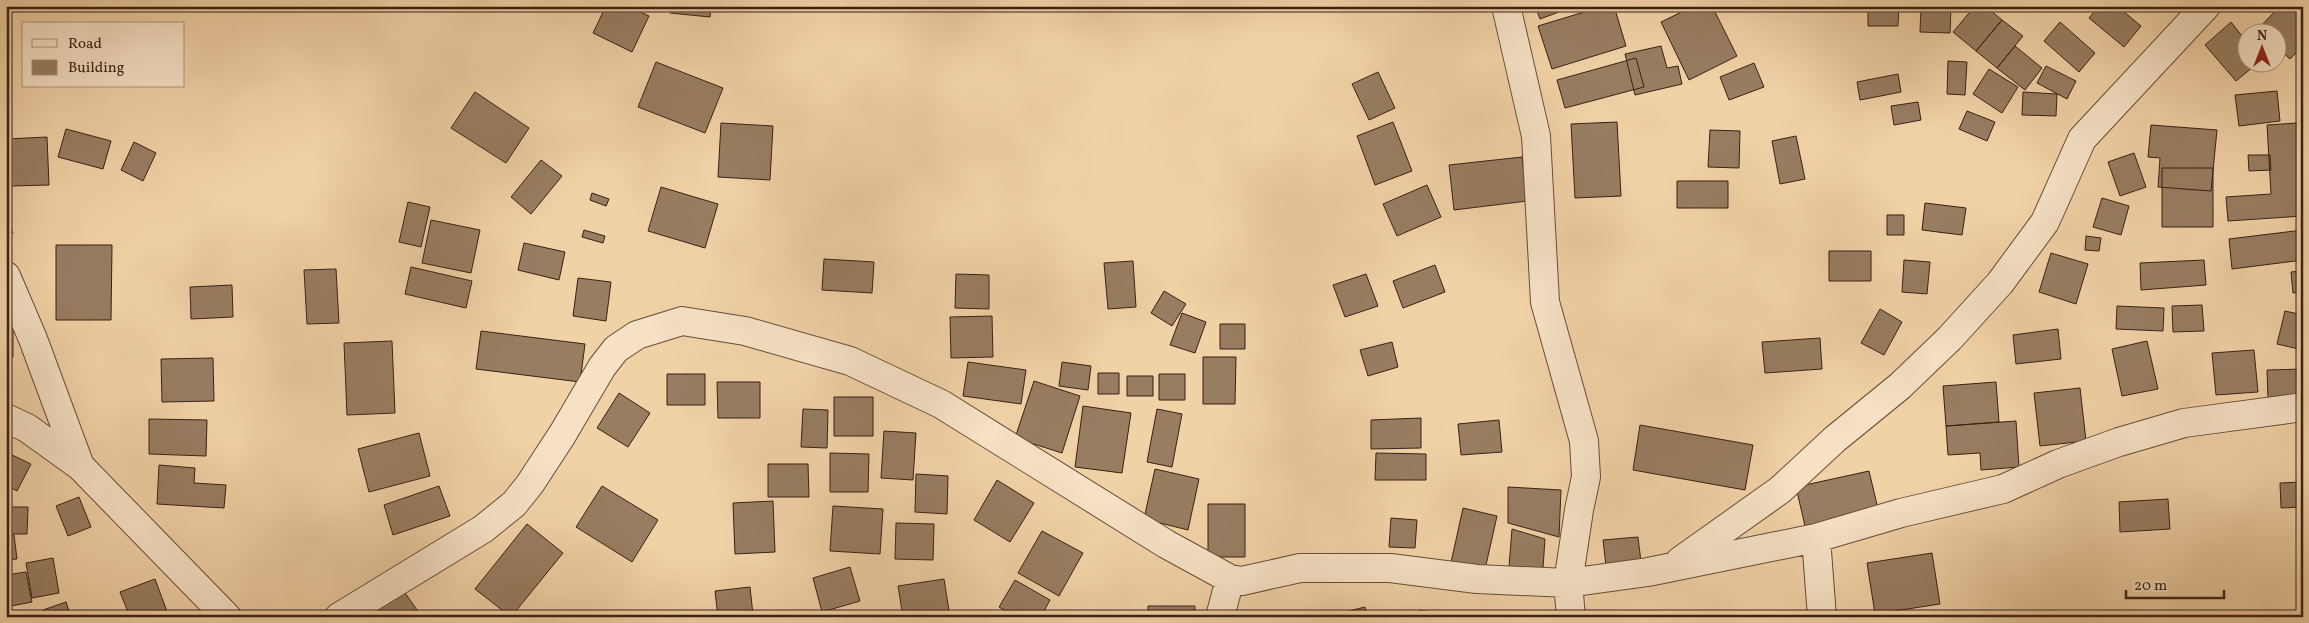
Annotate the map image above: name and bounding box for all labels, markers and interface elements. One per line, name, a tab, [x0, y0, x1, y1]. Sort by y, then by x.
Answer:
legend	[22, 22, 185, 88]
north arrow	[2236, 22, 2286, 72]
text: N	[2257, 27, 2267, 46]
text: Road	[68, 34, 102, 55]
text: Building	[68, 58, 125, 79]
scale bar	[2126, 568, 2224, 600]
text: 20 m	[2134, 576, 2167, 597]

